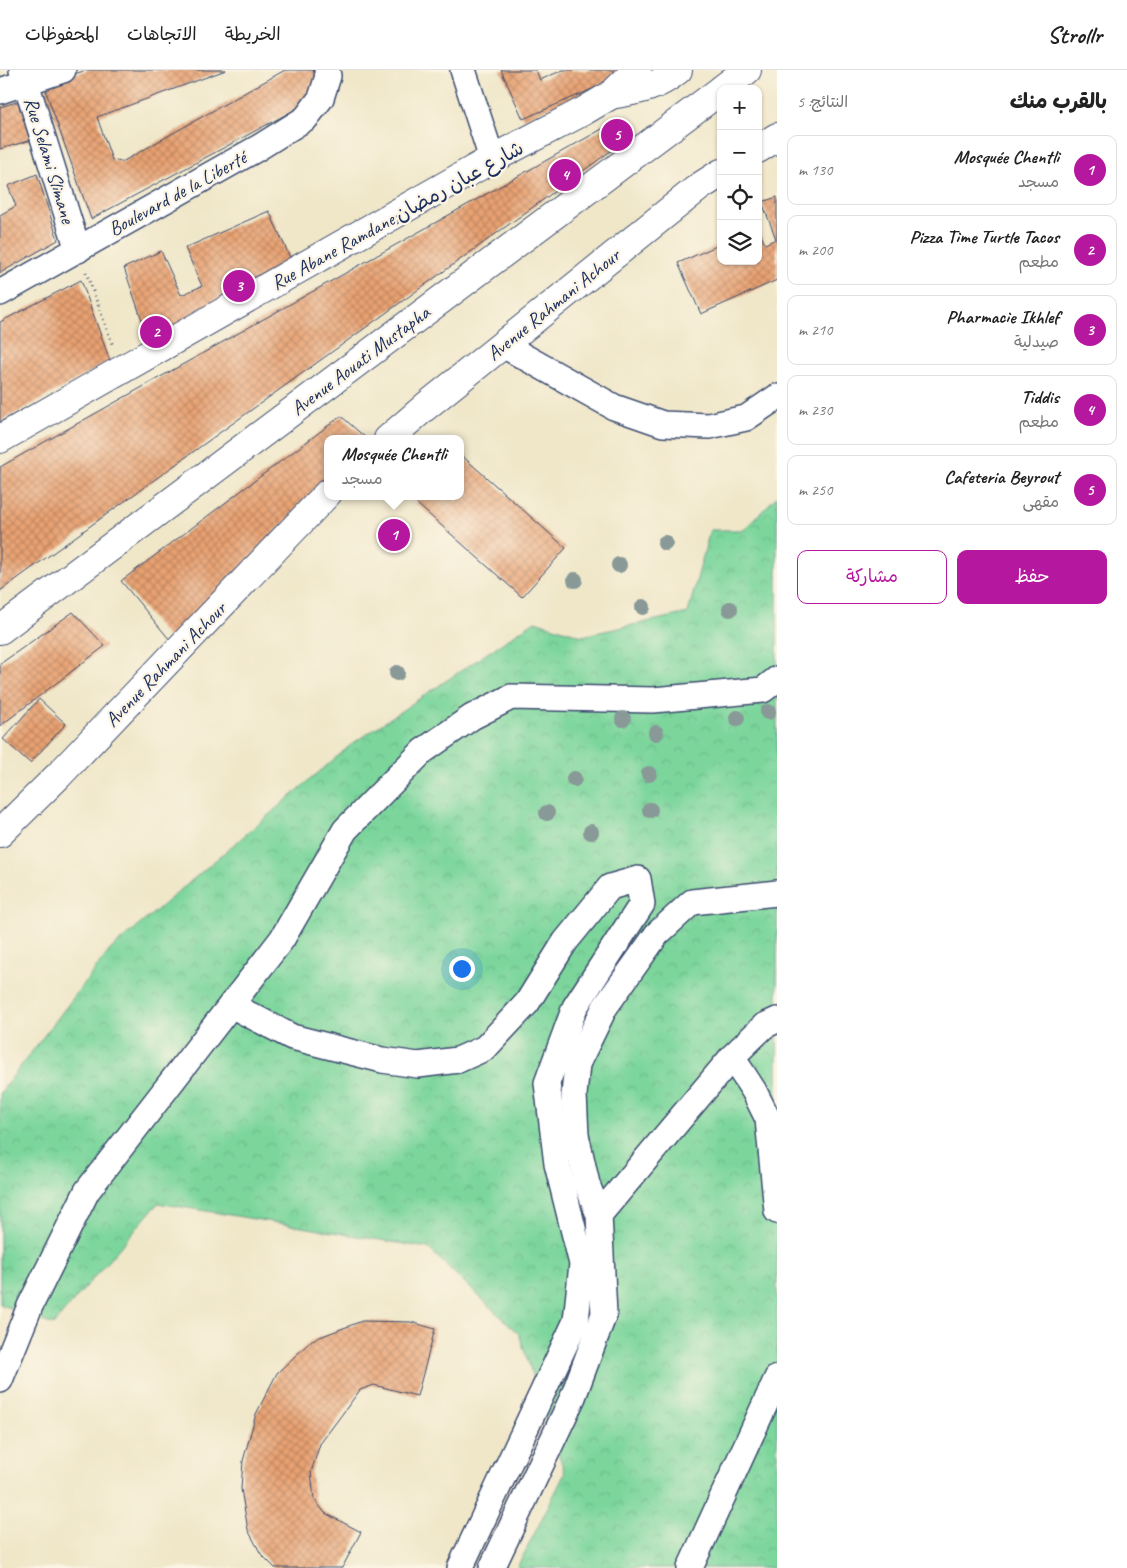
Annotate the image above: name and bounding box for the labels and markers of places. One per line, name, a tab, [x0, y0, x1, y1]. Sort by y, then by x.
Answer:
pin: 5	[601, 116, 633, 154]
pin: 4	[549, 156, 581, 194]
pin: 3	[223, 267, 255, 305]
pin: 2	[140, 313, 172, 351]
pin: 1	[378, 516, 410, 554]

